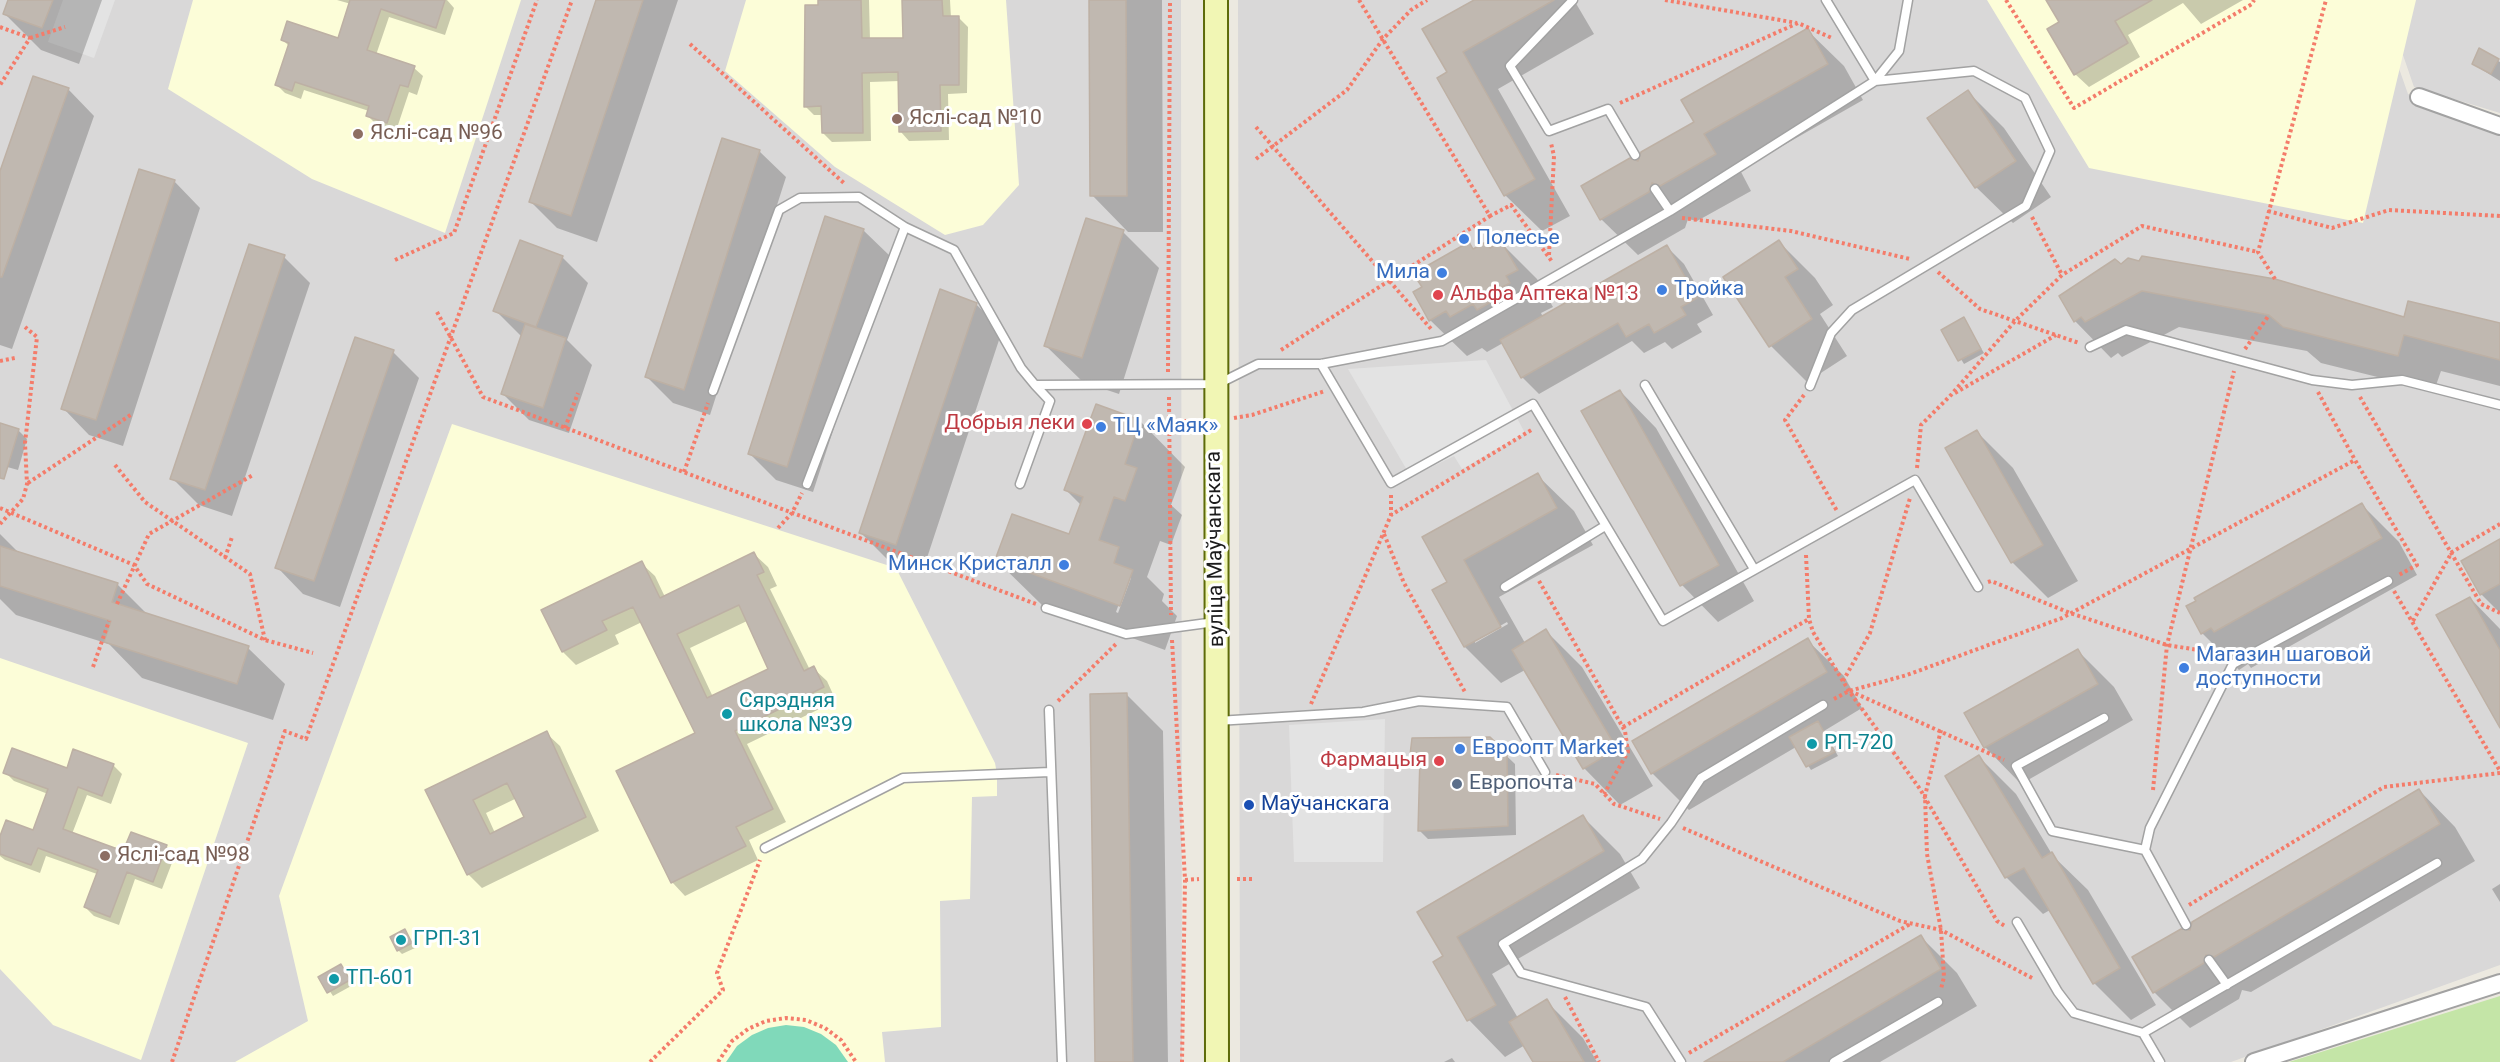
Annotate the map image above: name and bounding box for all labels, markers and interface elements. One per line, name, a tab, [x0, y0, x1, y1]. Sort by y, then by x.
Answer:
place label: Яслі-сад №10	[909, 106, 1042, 132]
marker: Яслі-сад №10	[890, 112, 904, 126]
place label: Яслі-сад №96	[370, 121, 503, 147]
marker: Яслі-сад №96	[351, 127, 365, 141]
place label: Полесье	[1476, 226, 1560, 252]
marker: Полесье	[1457, 232, 1471, 246]
place label: Мила	[1376, 260, 1430, 286]
marker: Мила	[1435, 266, 1449, 280]
place label: Тройка	[1674, 277, 1744, 303]
place label: Альфа Аптека №13	[1450, 282, 1639, 308]
marker: Тройка	[1655, 283, 1669, 297]
marker: Альфа Аптека №13	[1431, 288, 1445, 302]
place label: Добрыя леки	[944, 411, 1075, 437]
place label: ТЦ «Маяк»	[1113, 414, 1218, 440]
marker: Добрыя леки	[1080, 417, 1094, 431]
marker: ТЦ «Маяк»	[1094, 420, 1108, 434]
street label: вуліца Маўчанскага	[1202, 451, 1230, 647]
place label: Минск Кристалл	[888, 552, 1052, 578]
marker: Минск Кристалл	[1057, 558, 1071, 572]
place label: Магазин шаговой доступности	[2196, 643, 2371, 693]
marker: Магазин шаговой доступности	[2177, 661, 2191, 675]
place label: Сярэдняя школа №39	[739, 689, 853, 739]
marker: Сярэдняя школа №39	[720, 707, 734, 721]
place label: РП-720	[1824, 731, 1893, 757]
place label: Евроопт Market	[1472, 736, 1624, 762]
marker: РП-720	[1805, 737, 1819, 751]
marker: Евроопт Market	[1453, 742, 1467, 756]
place label: Фармацыя	[1320, 748, 1427, 774]
marker: Фармацыя	[1432, 754, 1446, 768]
place label: Европочта	[1469, 771, 1574, 797]
marker: Европочта	[1450, 777, 1464, 791]
place label: Маўчанскага	[1261, 792, 1390, 818]
marker: Маўчанскага	[1242, 798, 1256, 812]
place label: Яслі-сад №98	[117, 843, 250, 869]
marker: Яслі-сад №98	[98, 849, 112, 863]
place label: ГРП-31	[413, 927, 482, 953]
marker: ГРП-31	[394, 933, 408, 947]
place label: ТП-601	[346, 966, 415, 992]
marker: ТП-601	[327, 972, 341, 986]

